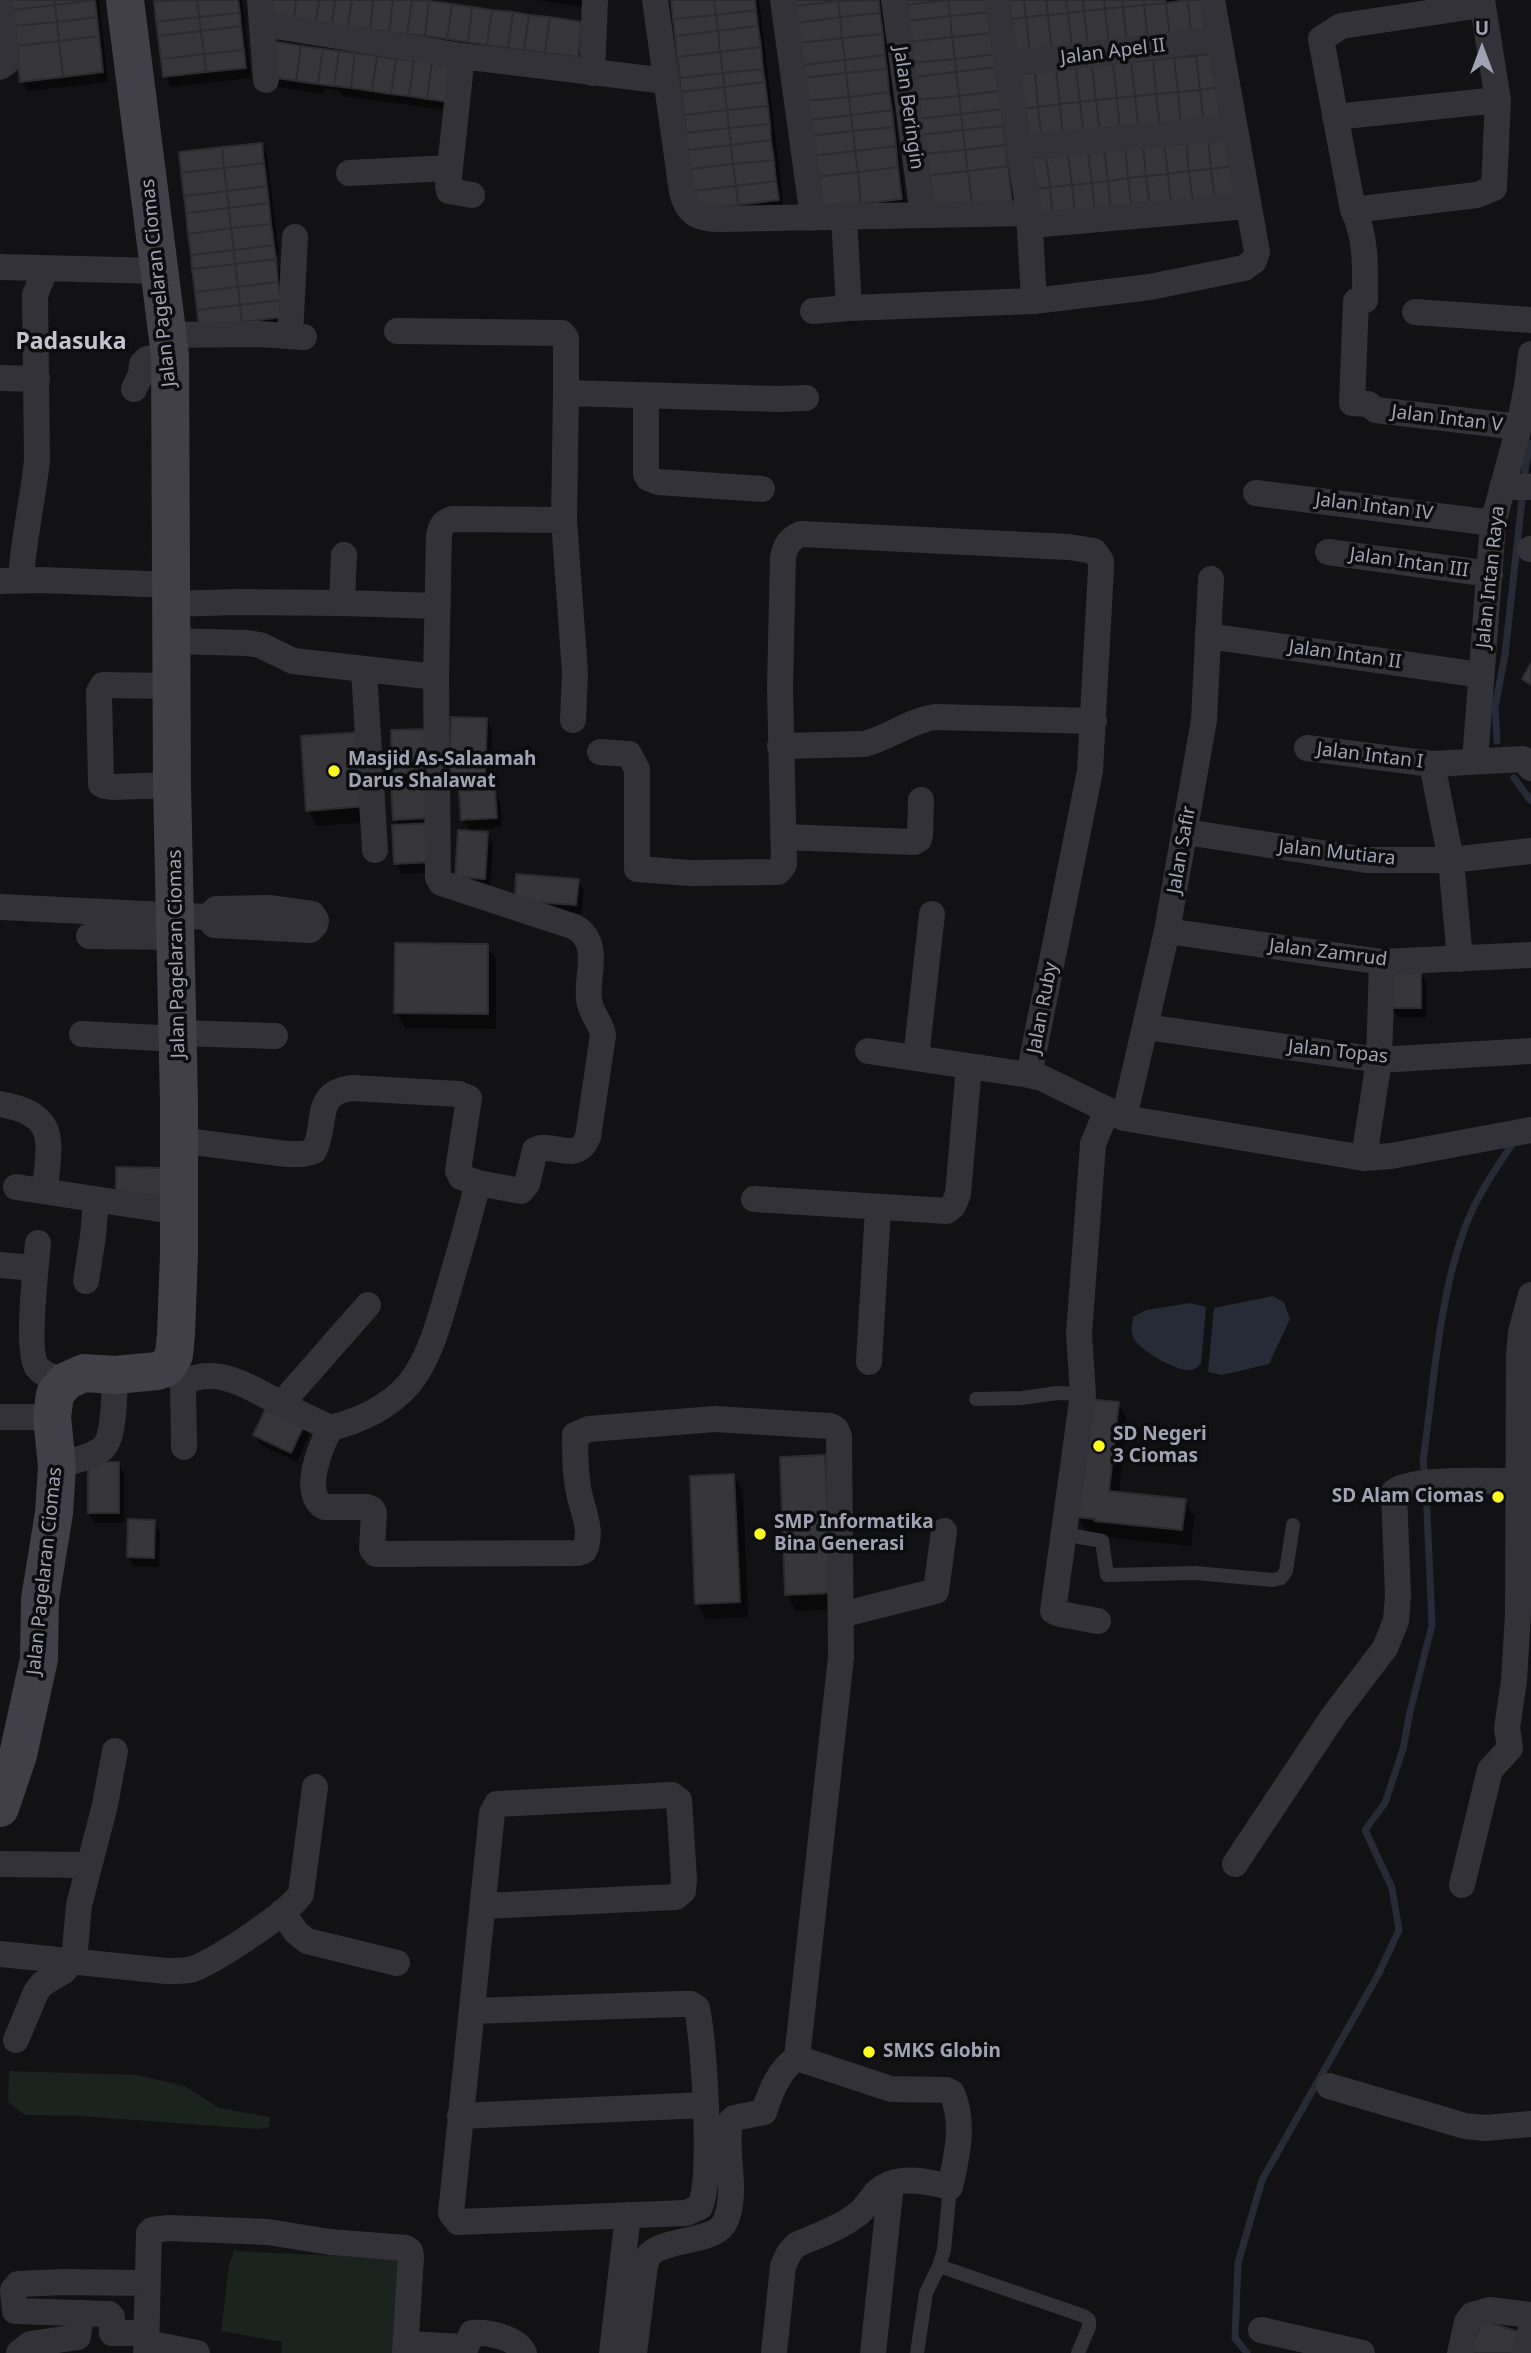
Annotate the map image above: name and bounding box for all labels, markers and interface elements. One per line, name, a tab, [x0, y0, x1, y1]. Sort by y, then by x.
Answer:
north arrow	[1447, 14, 1517, 84]
text: U	[1475, 15, 1489, 41]
street label: Jalan Apel II	[1059, 34, 1167, 70]
street label: Jalan Beringin	[888, 45, 928, 171]
street label: Jalan Pagelaran Ciomas	[137, 178, 181, 388]
district label: Padasuka	[16, 328, 126, 356]
street label: Jalan Intan V	[1390, 401, 1504, 437]
street label: Jalan Intan IV	[1314, 488, 1434, 526]
street label: Jalan Intan Raya	[1472, 505, 1510, 649]
street label: Jalan Intan III	[1348, 543, 1470, 583]
street label: Jalan Intan II	[1287, 636, 1403, 674]
street label: Jalan Intan I	[1316, 738, 1424, 774]
place label: Masjid As-Salaamah Darus Shalawat	[348, 749, 536, 793]
marker: Masjid As-Salaamah Darus Shalawat	[326, 763, 342, 779]
street label: Jalan Safir	[1163, 804, 1201, 896]
street label: Jalan Mutiara	[1277, 836, 1397, 870]
street label: Jalan Pagelaran Ciomas	[164, 849, 190, 1059]
street label: Jalan Zamrud	[1268, 934, 1388, 972]
street label: Jalan Ruby	[1023, 960, 1063, 1056]
street label: Jalan Topas	[1287, 1035, 1389, 1069]
place label: SD Negeri 3 Ciomas	[1113, 1424, 1207, 1468]
marker: SD Negeri 3 Ciomas	[1091, 1438, 1107, 1454]
street label: Jalan Pagelaran Ciomas	[23, 1466, 67, 1676]
place label: SD Alam Ciomas	[1332, 1486, 1484, 1508]
marker: SD Alam Ciomas	[1490, 1489, 1506, 1505]
place label: SMP Informatika Bina Generasi	[774, 1512, 934, 1556]
marker: SMP Informatika Bina Generasi	[752, 1526, 768, 1542]
place label: SMKS Globin	[883, 2041, 1001, 2063]
marker: SMKS Globin	[861, 2044, 877, 2060]

